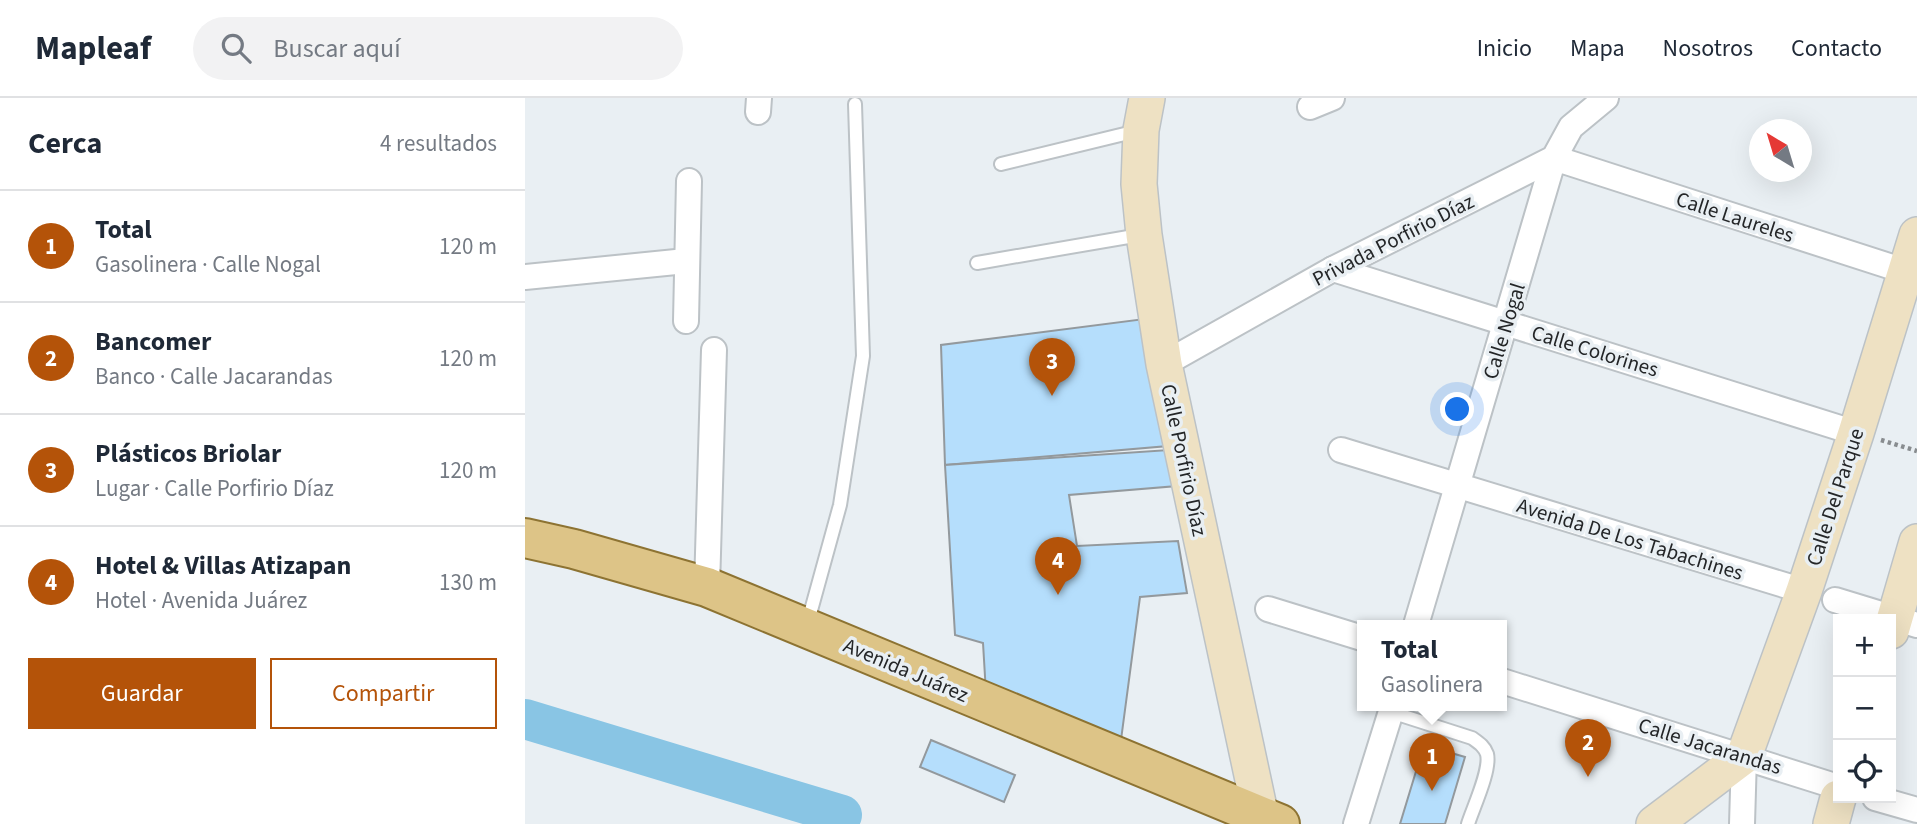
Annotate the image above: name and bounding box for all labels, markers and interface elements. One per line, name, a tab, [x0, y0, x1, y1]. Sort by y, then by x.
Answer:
search box	[193, 17, 683, 80]
text: Mapleaf	[35, 25, 151, 72]
icon: search	[217, 29, 255, 67]
text: Buscar aquí	[273, 30, 401, 67]
text: Inicio	[1477, 31, 1532, 66]
text: Mapa	[1570, 31, 1625, 66]
text: Nosotros	[1663, 31, 1753, 66]
text: Contacto	[1791, 31, 1882, 66]
north arrow	[1749, 119, 1812, 182]
text: Cerca	[28, 122, 102, 165]
text: 4 resultados	[380, 127, 497, 160]
street label: Calle Laureles	[1672, 184, 1798, 250]
street label: Privada Porfirio Díaz	[1307, 186, 1479, 294]
text: Total	[95, 211, 152, 248]
text: 1	[45, 230, 57, 263]
text: 120 m	[439, 230, 497, 263]
text: Gasolinera · Calle Nogal	[95, 248, 321, 281]
street label: Calle Nogal	[1475, 279, 1533, 383]
street label: Calle Colorines	[1528, 317, 1662, 385]
text: Bancomer	[95, 323, 211, 360]
pin: 3	[1029, 338, 1075, 396]
text: 2	[45, 342, 57, 375]
text: 120 m	[439, 342, 497, 375]
text: Banco · Calle Jacarandas	[95, 360, 333, 393]
street label: Calle Porfirio Díaz	[1153, 381, 1215, 539]
your location	[1440, 392, 1474, 426]
street label: Calle Del Parque	[1799, 424, 1871, 570]
text: Plásticos Briolar	[95, 435, 281, 472]
text: 3	[45, 454, 57, 487]
text: 120 m	[439, 454, 497, 487]
text: Lugar · Calle Porfirio Díaz	[95, 472, 334, 505]
street label: Avenida De Los Tabachines	[1513, 490, 1747, 588]
pin: 4	[1035, 537, 1081, 595]
text: Hotel & Villas Atizapan	[95, 547, 351, 584]
text: 4	[45, 566, 57, 599]
text: 130 m	[439, 566, 497, 599]
text: Hotel · Avenida Juárez	[95, 584, 307, 617]
map controls	[1833, 614, 1896, 803]
button: +	[1833, 614, 1896, 677]
popup	[1357, 620, 1507, 711]
street label: Avenida Juárez	[839, 630, 973, 710]
text: Total	[1381, 631, 1438, 668]
button: Guardar	[28, 658, 256, 729]
button: Compartir	[270, 658, 497, 729]
text: Gasolinera	[1381, 668, 1483, 701]
button: −	[1833, 677, 1896, 740]
street label: Calle Jacarandas	[1635, 710, 1786, 782]
pin: 2	[1565, 719, 1611, 777]
pin: 1	[1409, 733, 1455, 791]
button: locate	[1833, 740, 1896, 803]

